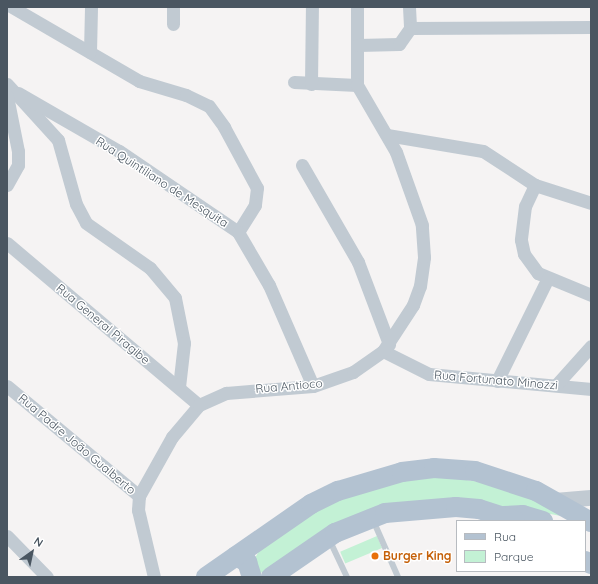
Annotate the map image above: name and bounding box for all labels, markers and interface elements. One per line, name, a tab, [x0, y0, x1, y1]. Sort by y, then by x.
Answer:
street label: Rua Quintiliano de Mesquita	[93, 134, 231, 230]
street label: Rua General Piragibe	[53, 281, 153, 367]
street label: Rua Fortunato Minozzi	[434, 367, 558, 393]
street label: Rua Antioco	[255, 376, 323, 396]
street label: Rua Padre João Gualberto	[16, 391, 138, 497]
legend	[456, 520, 586, 572]
text: Rua	[494, 529, 516, 544]
north arrow	[12, 532, 52, 572]
text: N	[31, 534, 46, 550]
place label: Burger King	[383, 549, 451, 563]
text: Parque	[494, 549, 534, 564]
marker: Burger King	[370, 551, 380, 561]

